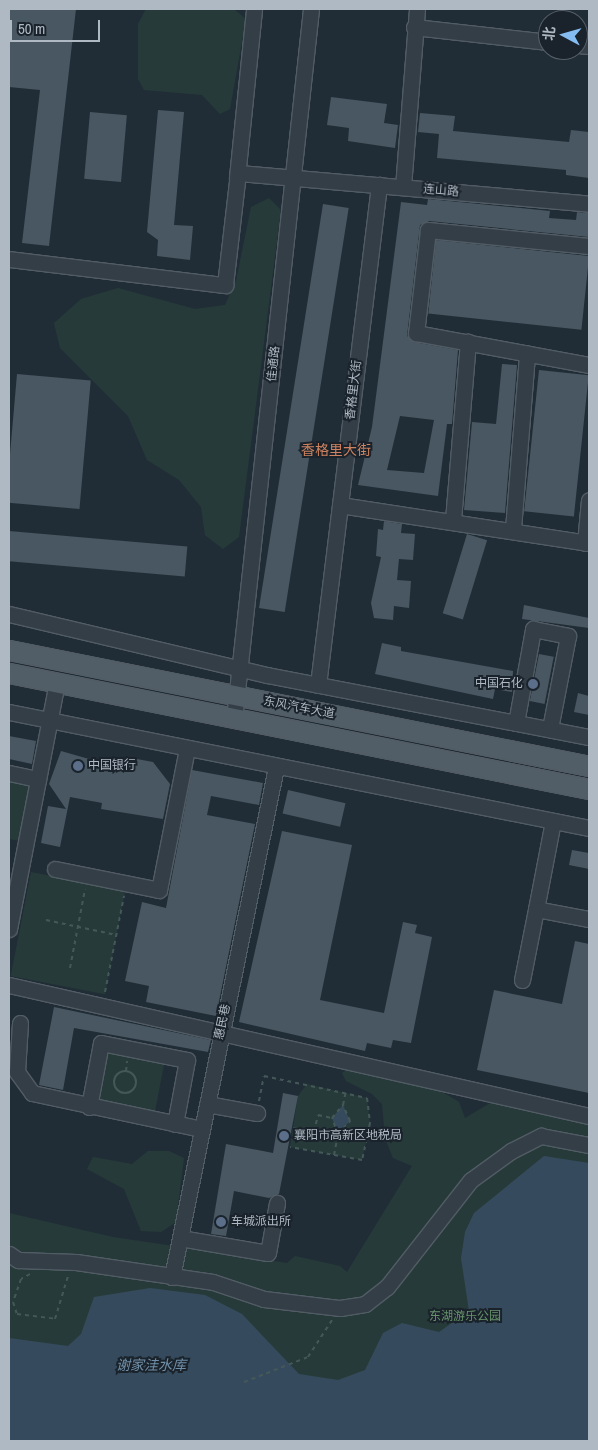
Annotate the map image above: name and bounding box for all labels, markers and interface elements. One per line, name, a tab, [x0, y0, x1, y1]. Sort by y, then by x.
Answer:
scale bar	[12, 10, 102, 42]
north arrow	[538, 10, 588, 60]
text: 50 m	[18, 18, 45, 39]
text: 北	[539, 26, 559, 41]
street label: 连山路	[422, 182, 460, 200]
street label: 佳通路	[265, 345, 283, 383]
street label: 香格里大街	[343, 359, 365, 421]
district label: 香格里大街	[301, 442, 371, 458]
place label: 中国石化	[475, 677, 523, 691]
marker: 中国石化	[527, 678, 539, 690]
street label: 东风汽车大道	[262, 694, 336, 722]
place label: 中国银行	[88, 759, 136, 773]
marker: 中国银行	[72, 760, 84, 772]
street label: 惠民巷	[212, 1003, 234, 1041]
place label: 襄阳市高新区地税局	[294, 1129, 402, 1143]
marker: 襄阳市高新区地税局	[278, 1130, 290, 1142]
place label: 车城派出所	[231, 1215, 291, 1229]
marker: 车城派出所	[215, 1216, 227, 1228]
park label: 东湖游乐公园	[429, 1310, 501, 1324]
water label: 谢家洼水库	[116, 1357, 186, 1373]

